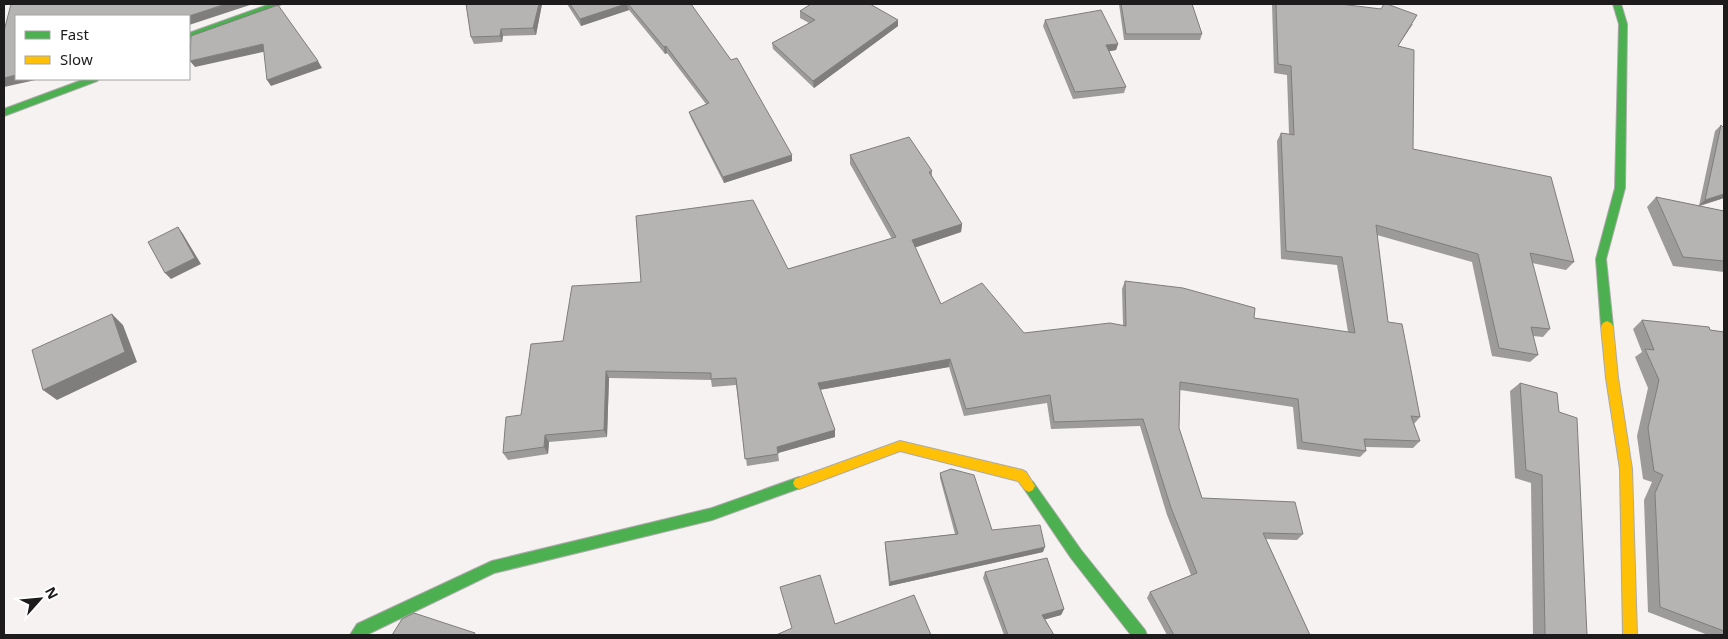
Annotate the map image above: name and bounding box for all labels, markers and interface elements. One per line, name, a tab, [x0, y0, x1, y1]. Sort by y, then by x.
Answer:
legend	[15, 15, 190, 80]
text: Fast	[60, 24, 89, 44]
text: Slow	[60, 49, 93, 69]
north arrow	[15, 574, 65, 624]
text: N	[41, 583, 63, 602]

